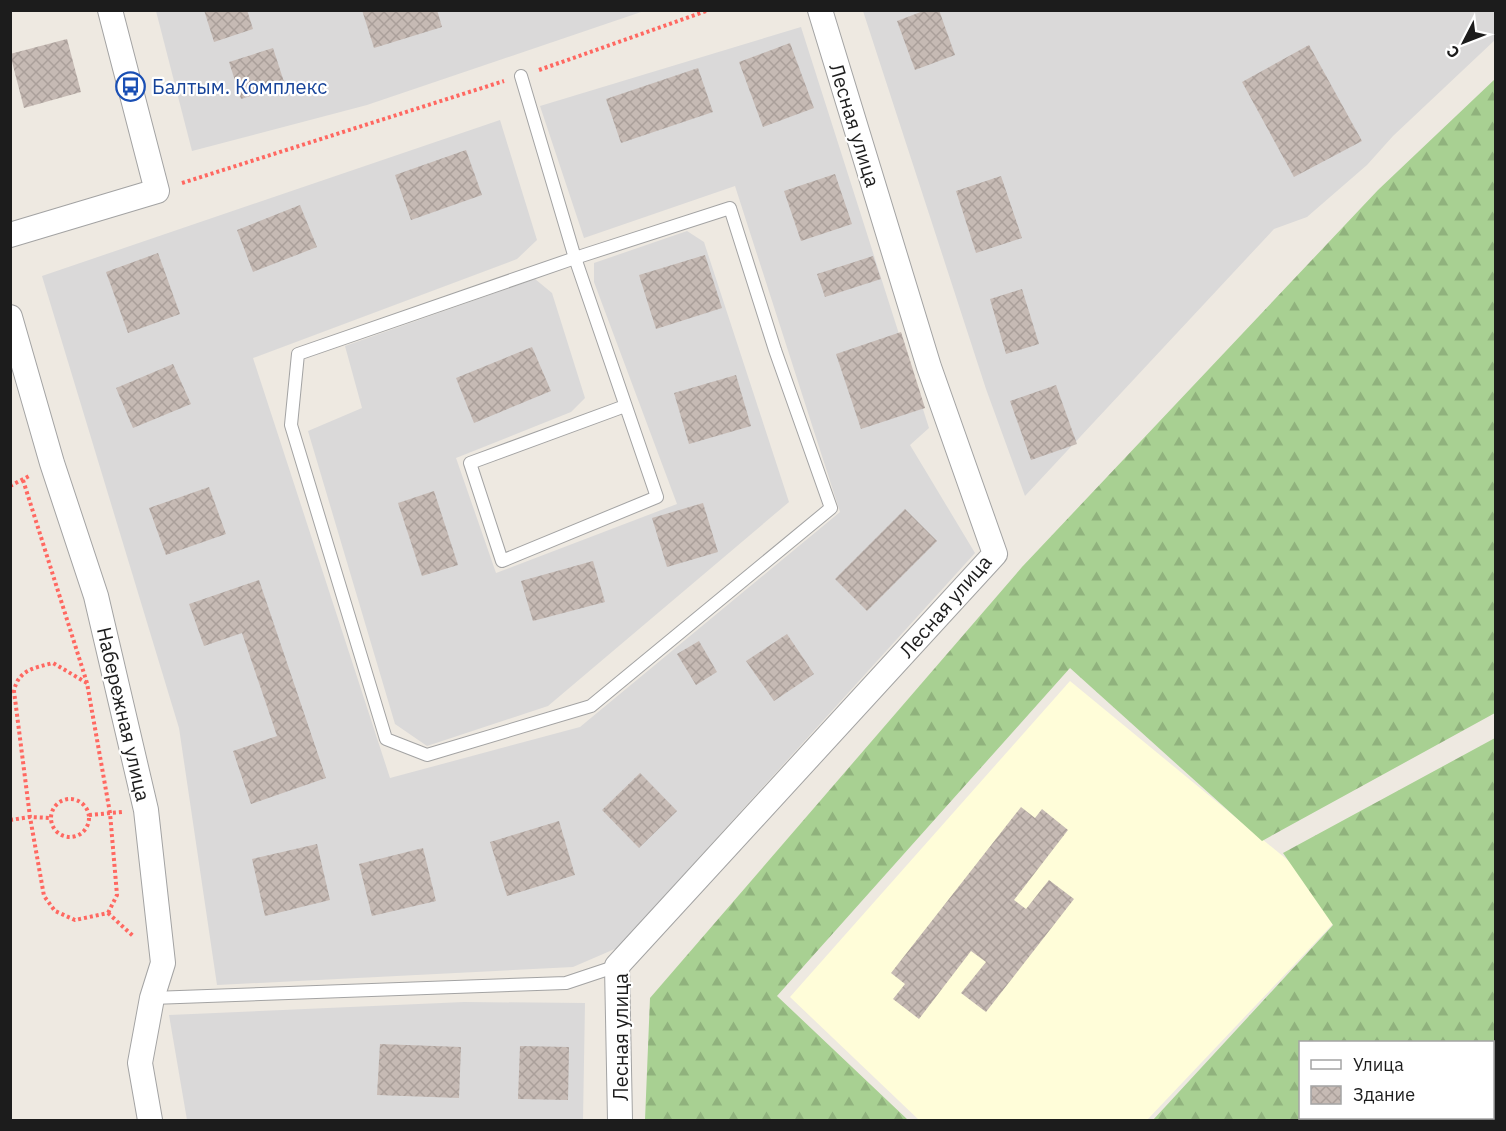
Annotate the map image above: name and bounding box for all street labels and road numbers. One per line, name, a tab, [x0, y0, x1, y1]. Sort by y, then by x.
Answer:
street label: Лесная улица	[823, 60, 887, 190]
street label: Лесная улица	[893, 549, 997, 663]
street label: Набережная улица	[91, 624, 157, 804]
street label: Лесная улица	[607, 973, 634, 1101]

